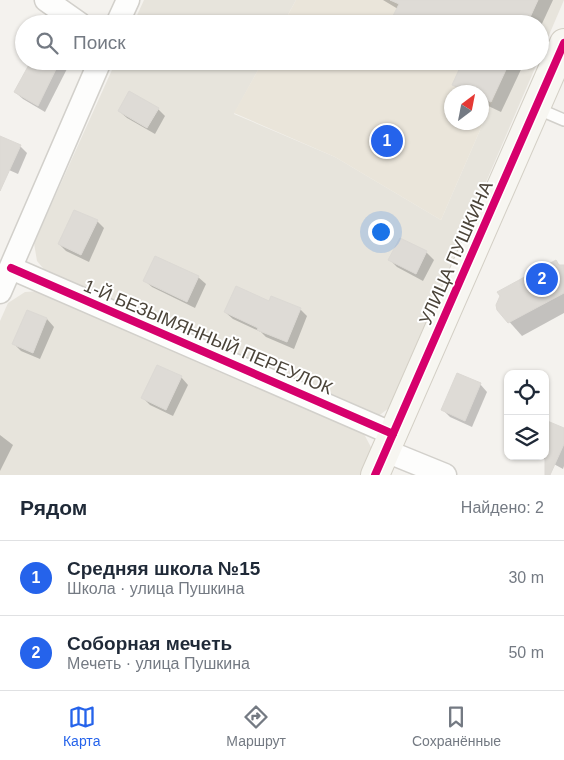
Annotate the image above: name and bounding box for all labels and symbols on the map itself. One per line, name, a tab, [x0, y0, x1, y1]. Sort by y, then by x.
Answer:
north arrow	[444, 85, 489, 130]
pin: 1	[371, 122, 403, 160]
street label: УЛИЦА ПУШКИНА	[415, 178, 497, 328]
your location	[368, 219, 394, 245]
pin: 2	[526, 260, 558, 298]
street label: 1-Й БЕЗЫМЯННЫЙ ПЕРЕУЛОК	[81, 274, 336, 399]

